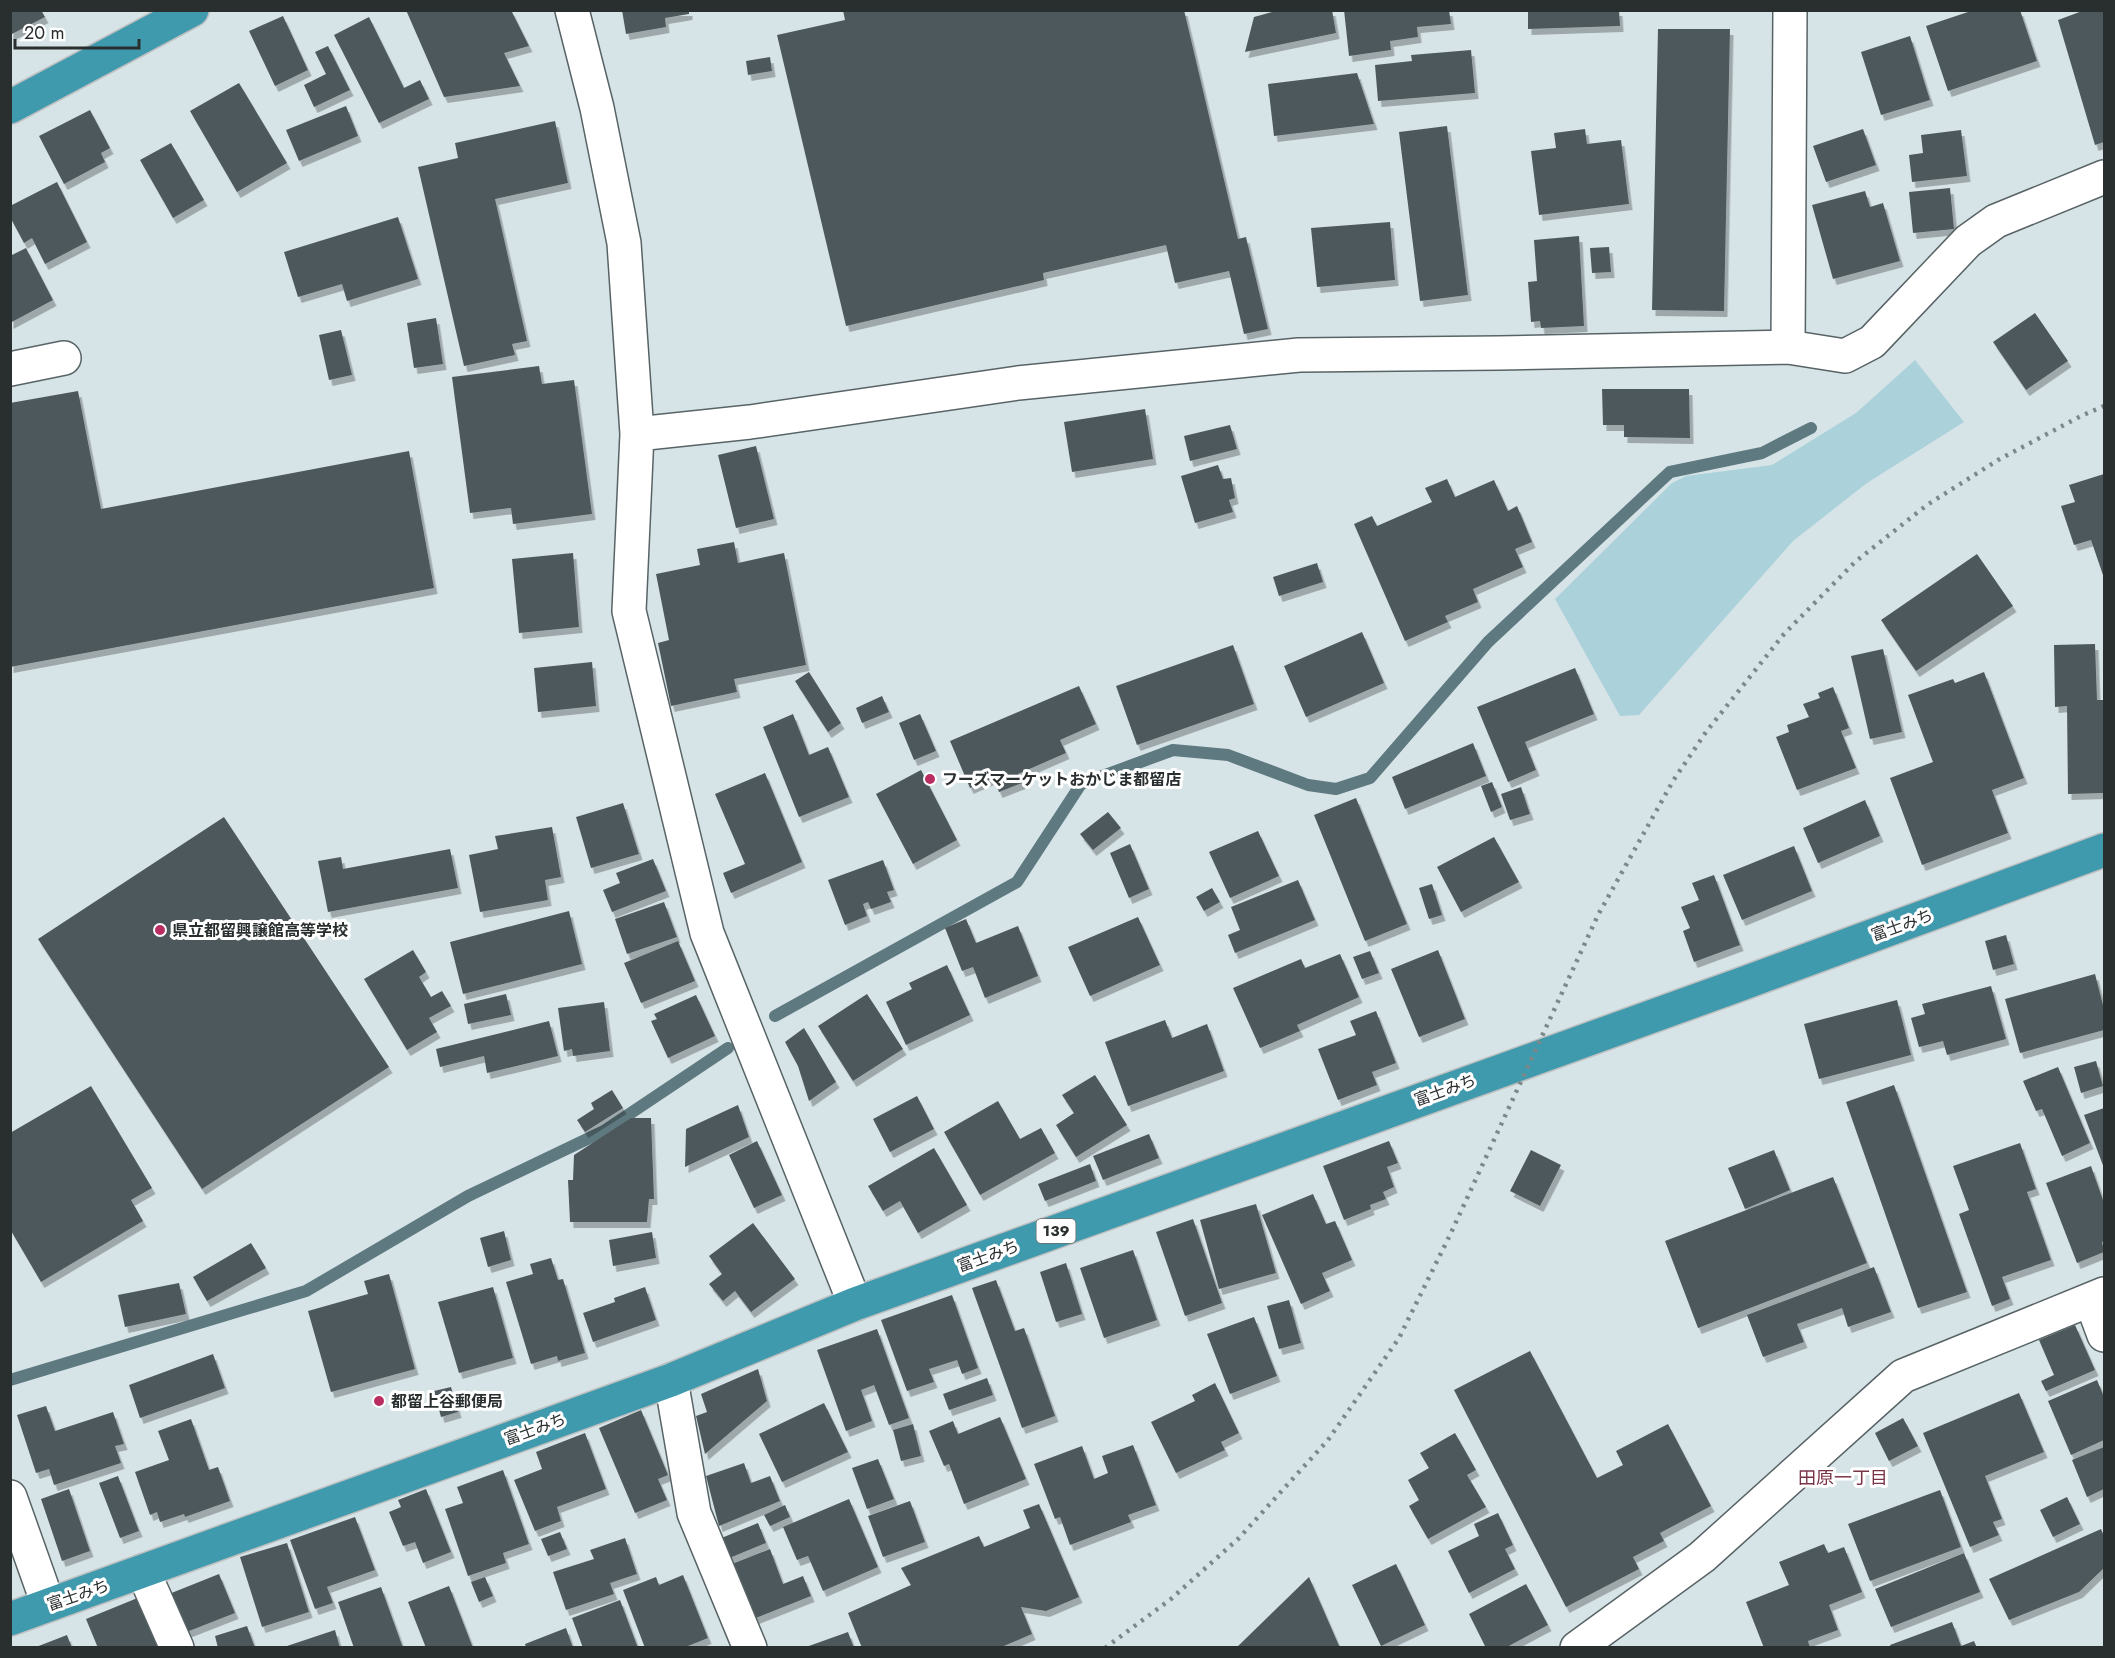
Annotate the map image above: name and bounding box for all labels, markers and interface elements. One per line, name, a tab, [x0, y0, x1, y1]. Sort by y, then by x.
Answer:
scale bar	[15, 12, 140, 50]
text: 20 m	[24, 20, 64, 46]
place label: フーズマーケットおかじま都留店	[942, 768, 1181, 791]
marker: フーズマーケットおかじま都留店	[923, 772, 937, 786]
street label: 富士みち	[1868, 903, 1936, 947]
place label: 県立都留興譲館高等学校	[172, 919, 348, 942]
marker: 県立都留興譲館高等学校	[153, 923, 167, 937]
street label: 富士みち	[1411, 1068, 1479, 1112]
road number: 139	[1036, 1219, 1076, 1243]
street label: 富士みち	[954, 1234, 1022, 1278]
place label: 都留上谷郵便局	[391, 1390, 503, 1413]
marker: 都留上谷郵便局	[372, 1394, 386, 1408]
street label: 富士みち	[501, 1407, 569, 1451]
district label: 田原一丁目	[1798, 1465, 1888, 1491]
street label: 富士みち	[44, 1574, 112, 1616]

